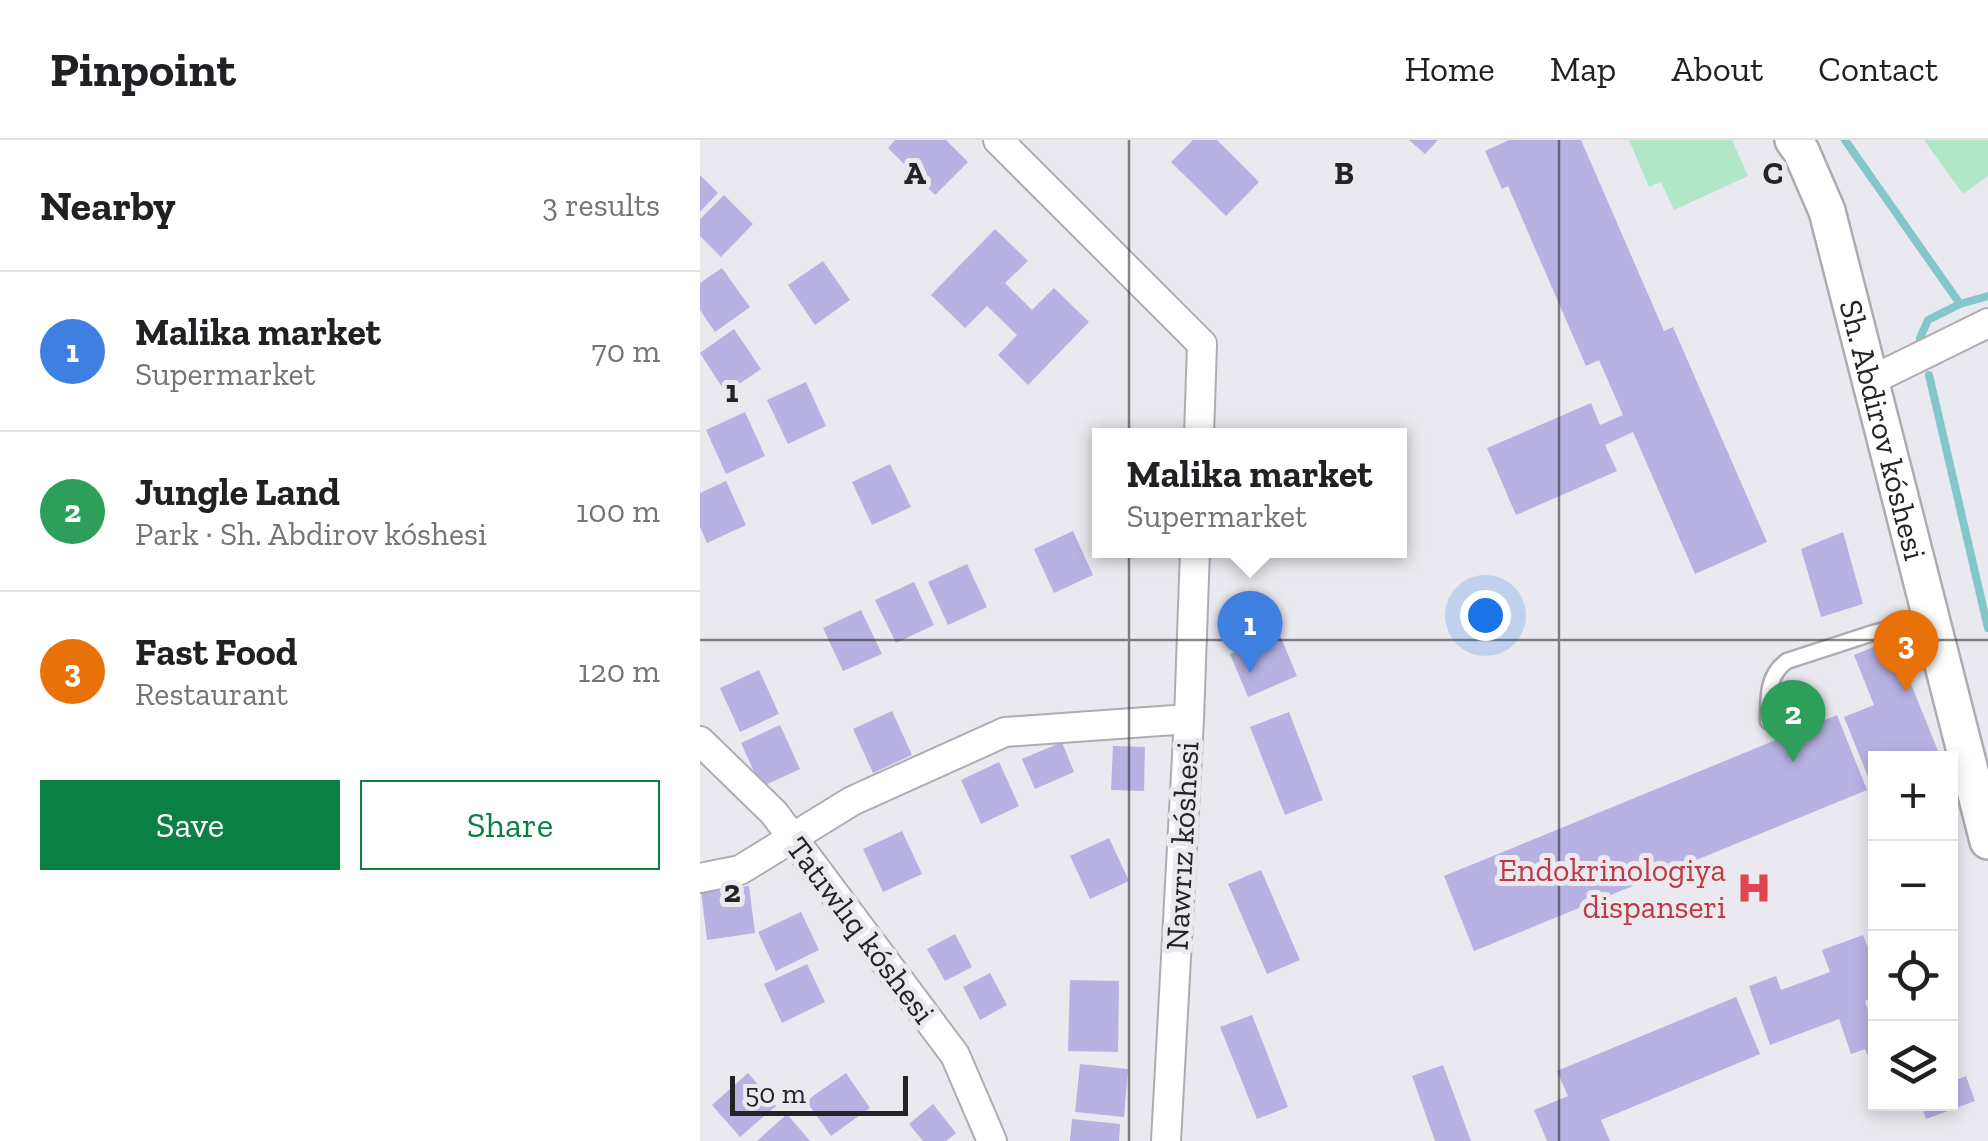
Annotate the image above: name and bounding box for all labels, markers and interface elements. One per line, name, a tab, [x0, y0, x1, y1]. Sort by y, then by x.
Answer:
text: Pinpoint	[50, 41, 236, 98]
text: Home	[1404, 48, 1495, 90]
text: Map	[1550, 48, 1616, 90]
text: About	[1671, 48, 1763, 90]
text: Contact	[1818, 48, 1938, 90]
text: A	[904, 154, 926, 192]
text: B	[1334, 154, 1354, 192]
text: C	[1763, 154, 1783, 192]
text: Nearby	[40, 180, 176, 231]
text: 3 results	[542, 186, 660, 224]
street label: Sh. Abdirov kóshesi	[1831, 296, 1934, 564]
text: Malika market	[135, 309, 381, 355]
text: 1	[66, 332, 79, 370]
text: 70 m	[592, 332, 660, 370]
text: Supermarket	[135, 355, 315, 393]
text: 1	[726, 372, 739, 410]
popup	[1092, 428, 1407, 558]
text: Malika market	[1127, 451, 1372, 497]
text: Jungle Land	[135, 469, 340, 515]
text: 2	[64, 492, 81, 530]
text: 100 m	[576, 492, 660, 530]
text: Supermarket	[1127, 497, 1307, 535]
text: Park · Sh. Abdirov kóshesi	[135, 515, 487, 553]
pin: 1	[1218, 590, 1282, 673]
your location	[1460, 590, 1511, 641]
pin: 3	[1874, 610, 1938, 692]
text: Fast Food	[135, 629, 297, 675]
text: 3	[64, 652, 81, 690]
text: 120 m	[578, 652, 660, 690]
text: Restaurant	[135, 675, 288, 713]
pin: 2	[1760, 680, 1826, 762]
street label: Nawrız kóshesi	[1158, 741, 1206, 951]
map controls	[1868, 751, 1958, 1111]
button: +	[1868, 751, 1958, 841]
button: Save	[40, 780, 340, 870]
button: Share	[360, 780, 660, 870]
street label: Tatıwlıq kóshesi	[779, 829, 943, 1031]
button: −	[1868, 841, 1958, 931]
place label: Endokrinologiya dispanseri	[1498, 851, 1726, 926]
hospital icon: Endokrinologiya dispanseri	[1735, 869, 1773, 907]
text: 2	[723, 872, 741, 910]
button: locate	[1868, 931, 1958, 1021]
button: layers	[1868, 1021, 1958, 1111]
scale bar	[730, 1071, 908, 1116]
text: 50 m	[745, 1077, 806, 1110]

